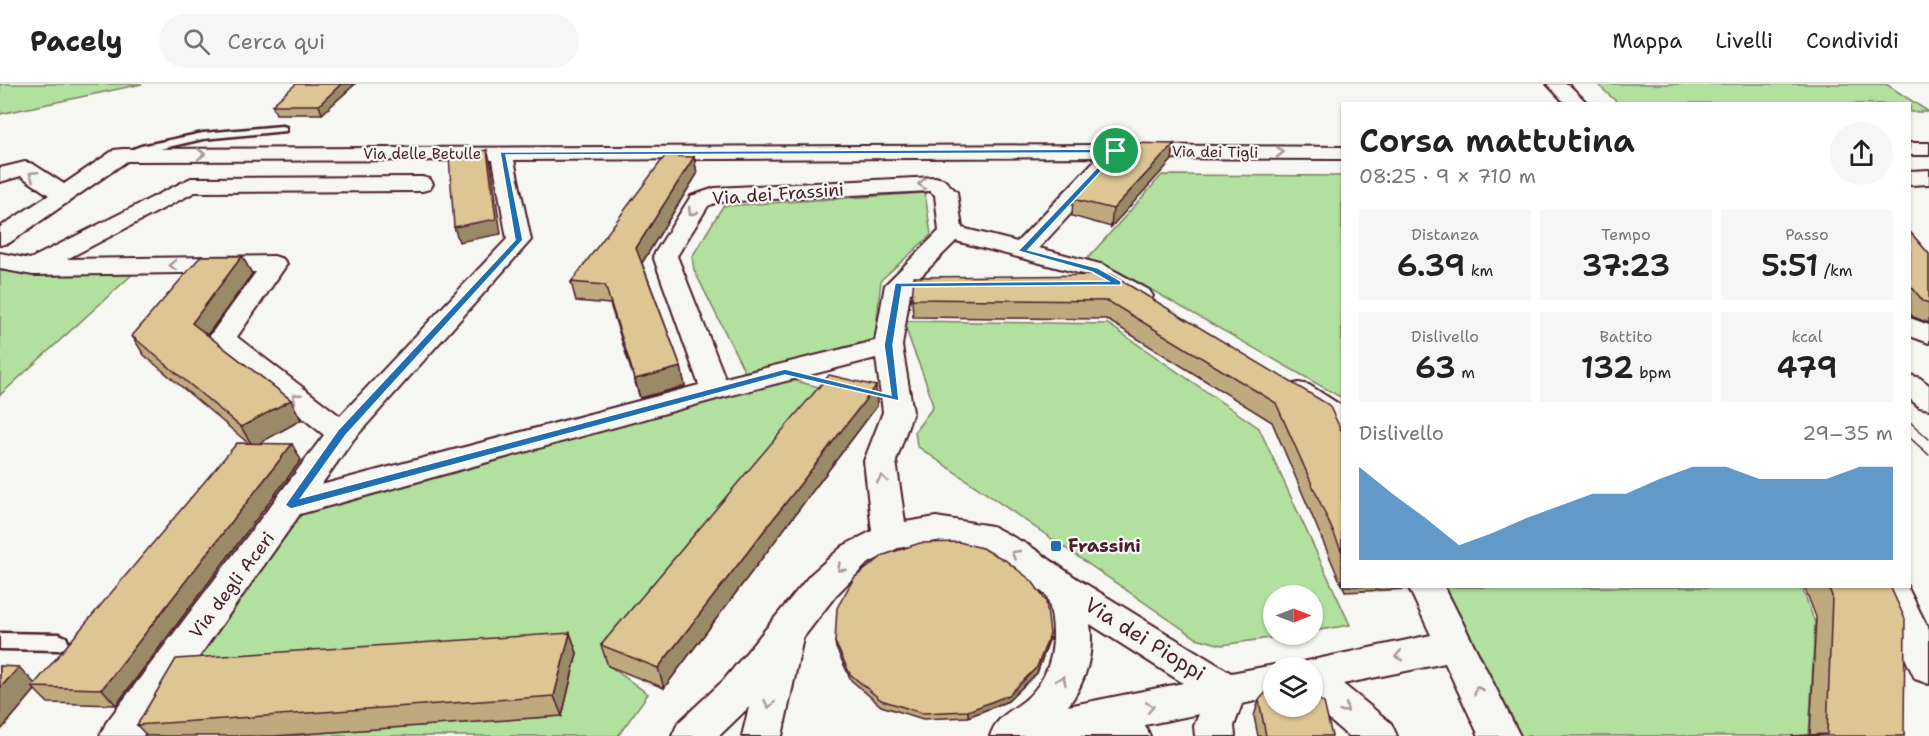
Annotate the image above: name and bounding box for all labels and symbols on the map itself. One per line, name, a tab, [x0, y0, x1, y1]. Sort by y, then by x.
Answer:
pin	[1090, 125, 1141, 176]
street label: Via dei Tigli	[1172, 141, 1258, 163]
street label: Via delle Betulle	[363, 144, 481, 164]
one-way arrow	[1275, 146, 1284, 158]
one-way arrow	[197, 148, 206, 160]
one-way arrow	[29, 170, 39, 182]
street label: Via dei Frassini	[711, 177, 845, 211]
one-way arrow	[917, 178, 926, 191]
one-way arrow	[688, 206, 700, 216]
one-way arrow	[169, 259, 178, 271]
one-way arrow	[292, 393, 303, 404]
one-way arrow	[876, 474, 889, 484]
street label: Via degli Aceri	[184, 527, 280, 643]
place label: Frassini	[1068, 534, 1141, 558]
marker: Frassini	[1049, 539, 1063, 553]
one-way arrow	[1011, 550, 1021, 561]
one-way arrow	[837, 561, 848, 572]
north arrow	[1263, 585, 1323, 645]
street label: Via dei Pioppi	[1079, 591, 1211, 687]
one-way arrow	[1394, 649, 1404, 662]
one-way arrow	[1055, 676, 1067, 687]
one-way arrow	[1473, 686, 1485, 697]
one-way arrow	[763, 698, 776, 708]
one-way arrow	[1144, 701, 1154, 714]
one-way arrow	[1338, 701, 1349, 712]

